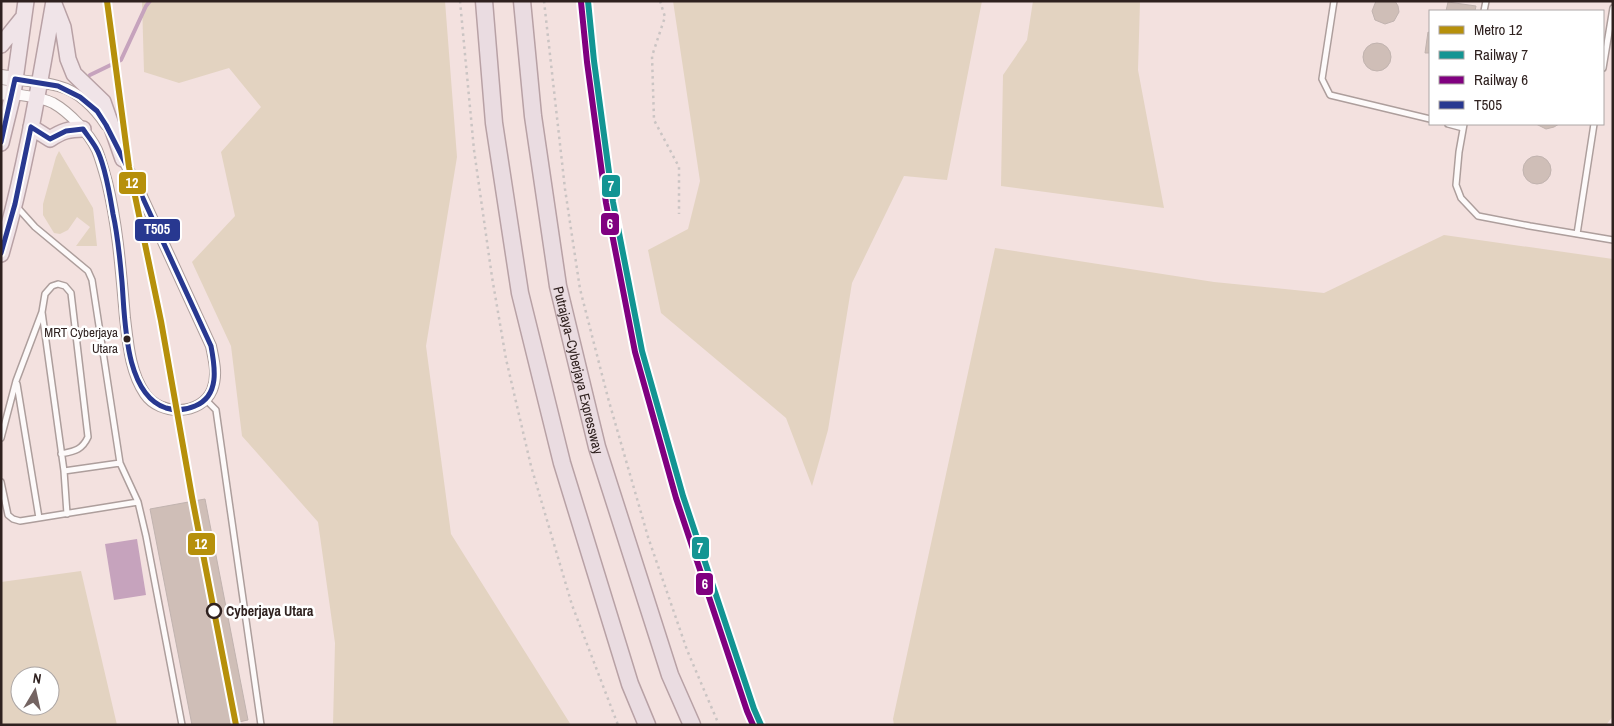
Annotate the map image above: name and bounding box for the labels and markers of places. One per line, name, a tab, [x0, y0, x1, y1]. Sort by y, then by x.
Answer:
place label: MRT Cyberjaya Utara	[44, 324, 118, 357]
marker: MRT Cyberjaya Utara	[122, 334, 132, 344]
place label: Cyberjaya Utara	[226, 602, 314, 620]
marker: Cyberjaya Utara	[206, 603, 222, 619]

